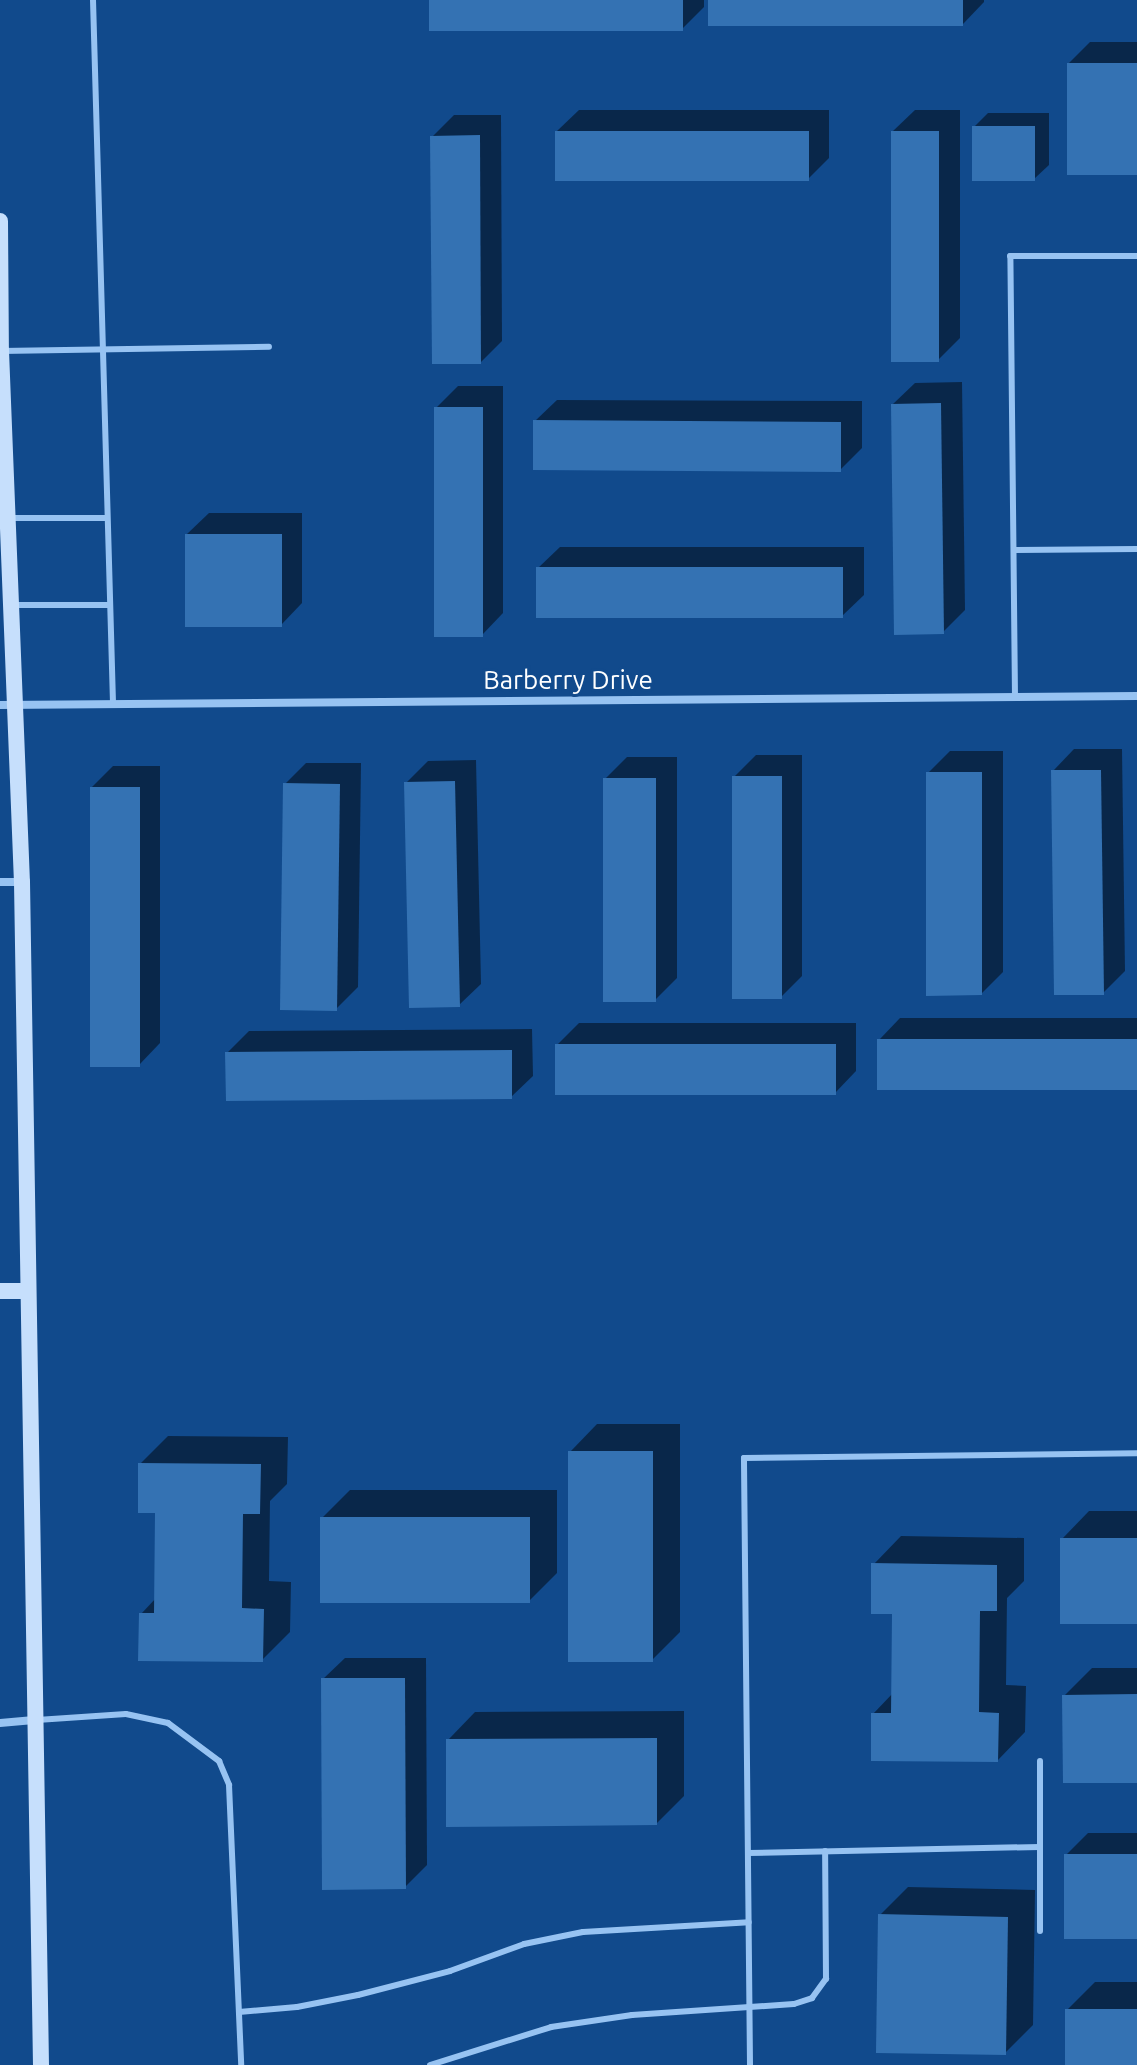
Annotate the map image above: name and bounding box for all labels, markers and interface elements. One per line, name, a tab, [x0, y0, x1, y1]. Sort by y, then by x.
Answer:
street label: Barberry Drive	[483, 664, 653, 696]

